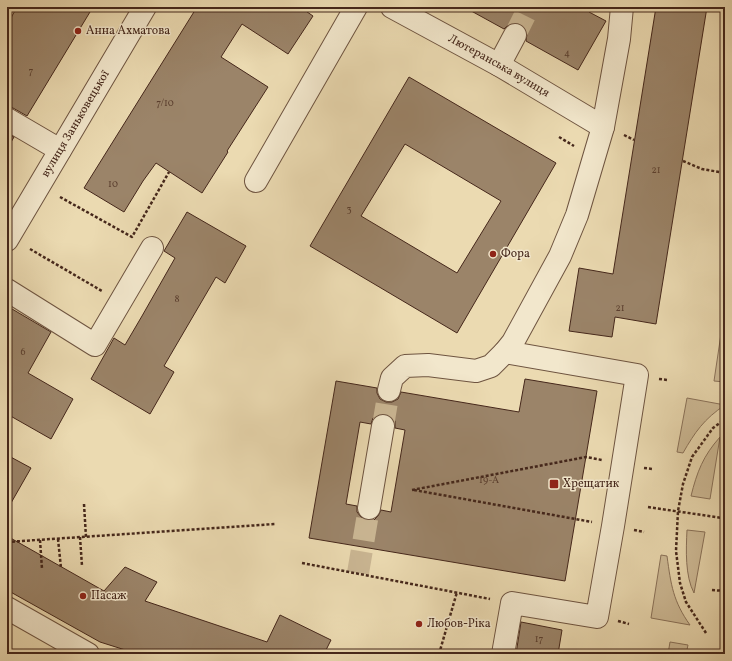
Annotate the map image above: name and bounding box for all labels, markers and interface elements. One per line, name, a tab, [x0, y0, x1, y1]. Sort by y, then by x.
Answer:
place label: Анна Ахматова	[86, 23, 170, 39]
marker: Анна Ахматова	[73, 26, 83, 36]
street label: Лютеранська вулиця	[445, 31, 552, 101]
house number: 4	[564, 46, 570, 60]
house number: 7	[29, 64, 34, 78]
street label: вулиця Заньковецької	[38, 67, 114, 180]
house number: 7/10	[156, 96, 174, 110]
house number: 21	[651, 163, 661, 177]
house number: 10	[108, 177, 118, 191]
house number: 3	[346, 202, 352, 216]
place label: Фора	[501, 246, 530, 262]
marker: Фора	[488, 249, 498, 259]
house number: 8	[174, 292, 180, 306]
house number: 21	[615, 301, 625, 315]
house number: 6	[20, 345, 26, 359]
house number: 19-А	[479, 473, 499, 487]
place label: Хрещатик	[563, 476, 620, 492]
marker: Хрещатик	[548, 478, 560, 490]
place label: Пасаж	[91, 588, 127, 604]
marker: Пасаж	[78, 591, 88, 601]
place label: Любов-Ріка	[427, 616, 491, 632]
marker: Любов-Ріка	[414, 619, 424, 629]
house number: 17	[535, 632, 544, 646]

